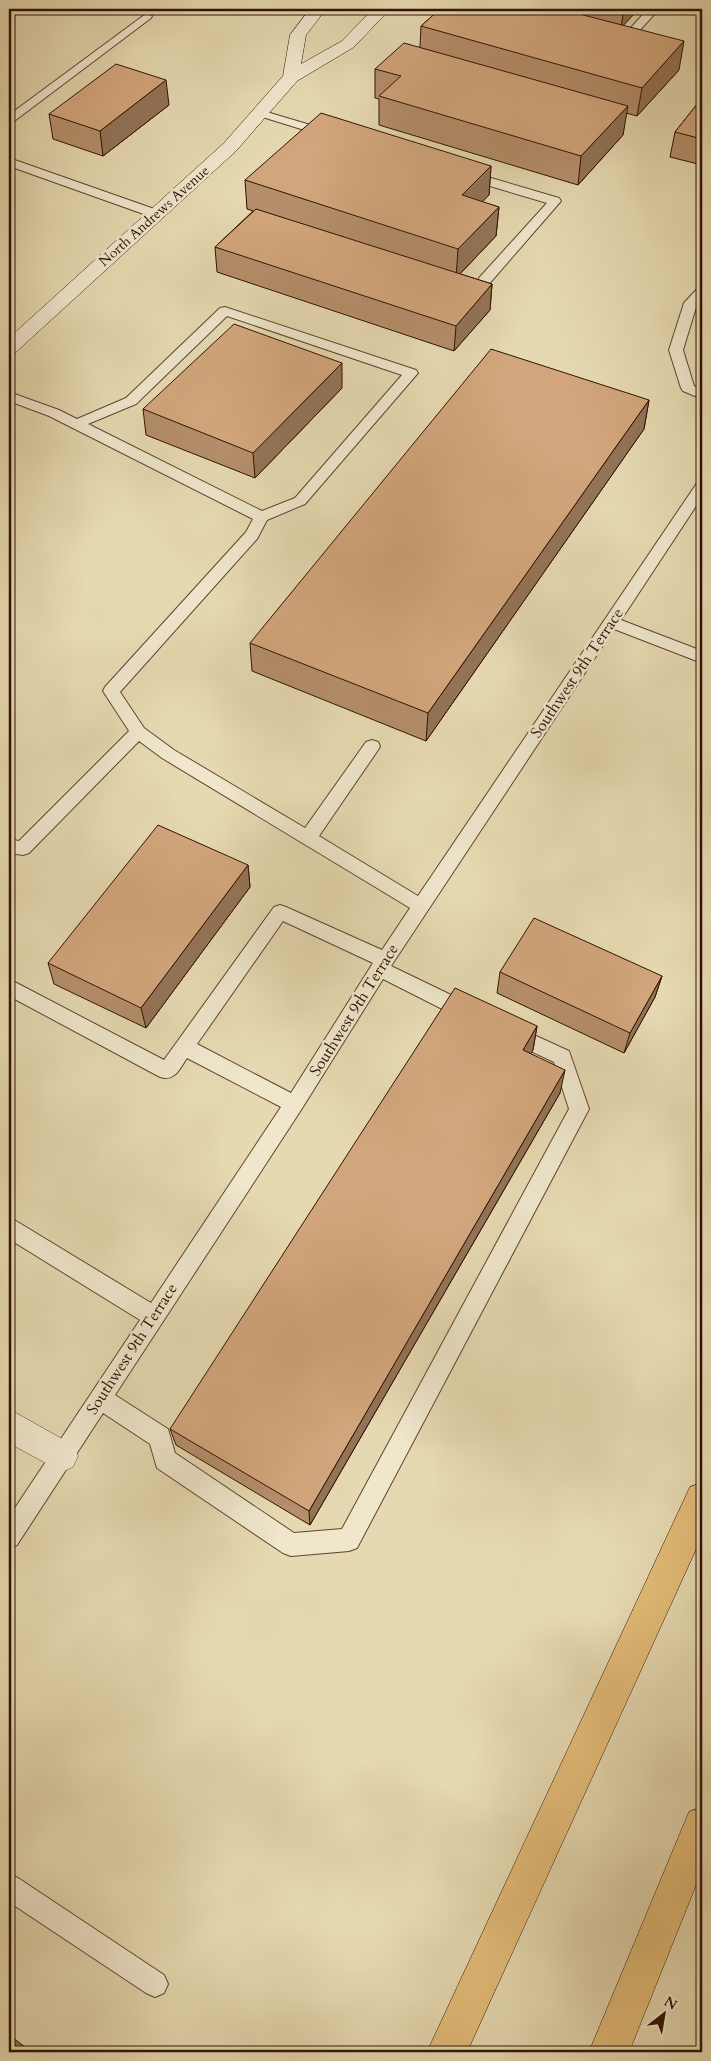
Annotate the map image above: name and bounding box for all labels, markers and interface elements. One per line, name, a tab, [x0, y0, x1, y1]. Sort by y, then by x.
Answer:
street label: North Andrews Avenue	[95, 161, 213, 271]
street label: Southwest 9th Terrace	[525, 604, 629, 742]
street label: Southwest 9th Terrace	[304, 939, 404, 1081]
street label: Southwest 9th Terrace	[81, 1279, 183, 1419]
north arrow	[638, 1988, 688, 2038]
text: N	[660, 1992, 681, 2015]

